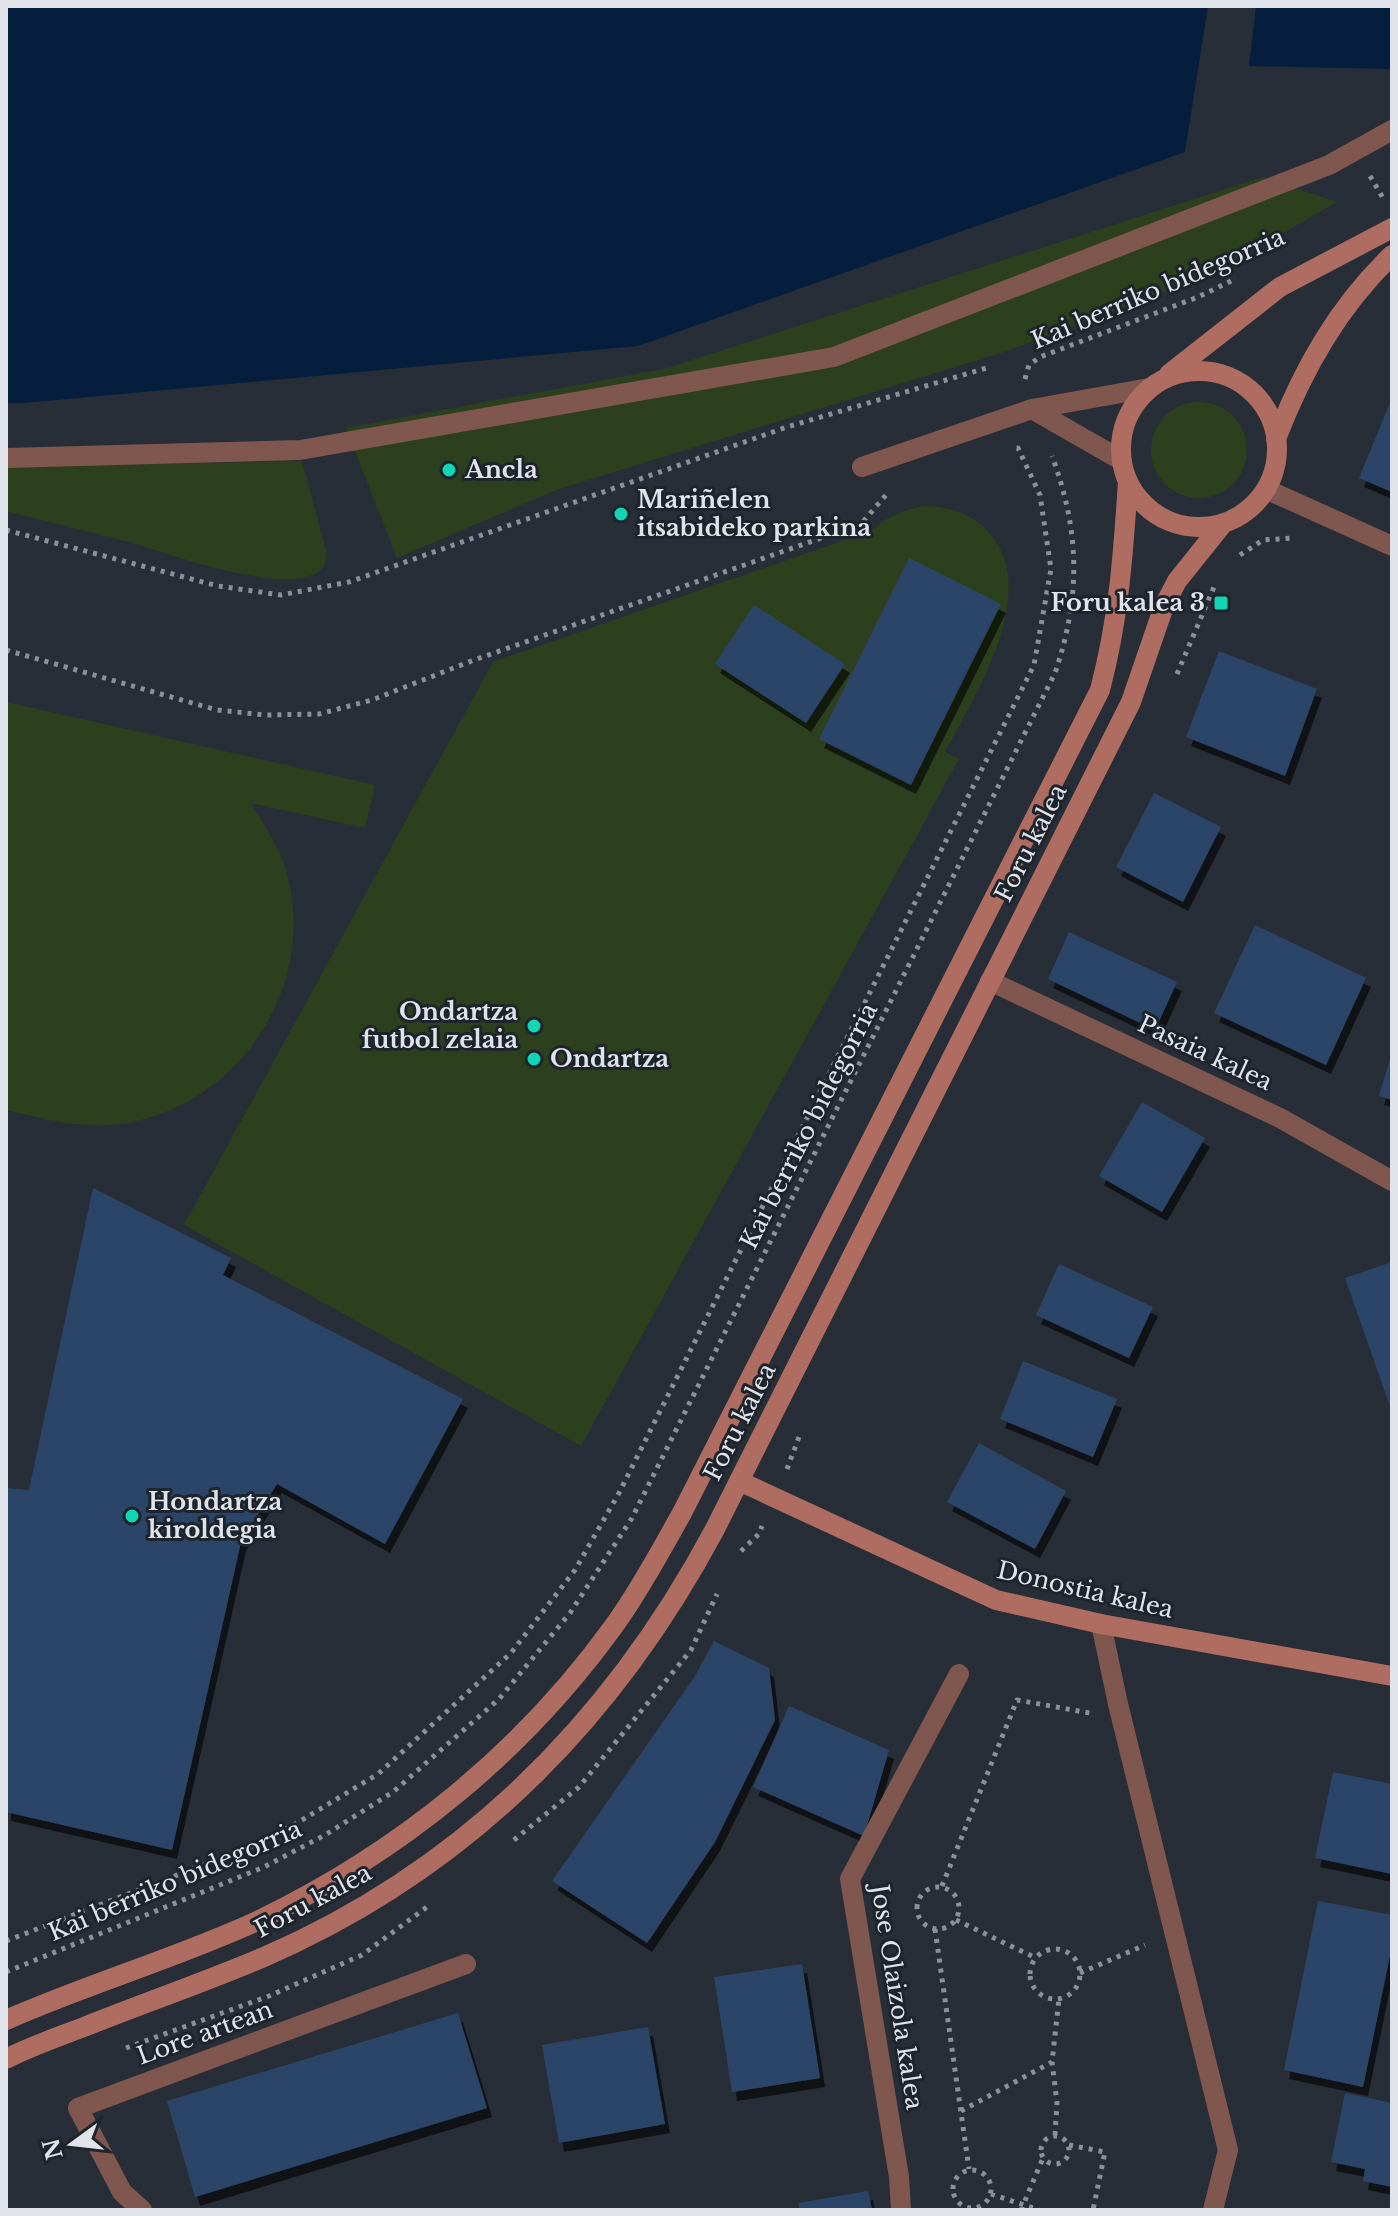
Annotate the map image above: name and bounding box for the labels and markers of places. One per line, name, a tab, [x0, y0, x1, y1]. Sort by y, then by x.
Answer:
place label: Ancla	[464, 455, 538, 484]
marker: Ancla	[440, 461, 458, 479]
place label: Mariñelen itsabideko parkina	[637, 485, 871, 542]
marker: Mariñelen itsabideko parkina	[612, 505, 630, 523]
place label: Foru kalea 3	[1050, 588, 1205, 617]
marker: Foru kalea 3	[1212, 594, 1230, 612]
place label: Ondartza futbol zelaia	[362, 997, 518, 1054]
marker: Ondartza futbol zelaia	[525, 1017, 543, 1035]
place label: Ondartza	[550, 1044, 669, 1073]
marker: Ondartza	[525, 1050, 543, 1068]
place label: Hondartza kiroldegia	[148, 1487, 283, 1544]
marker: Hondartza kiroldegia	[123, 1507, 141, 1525]

